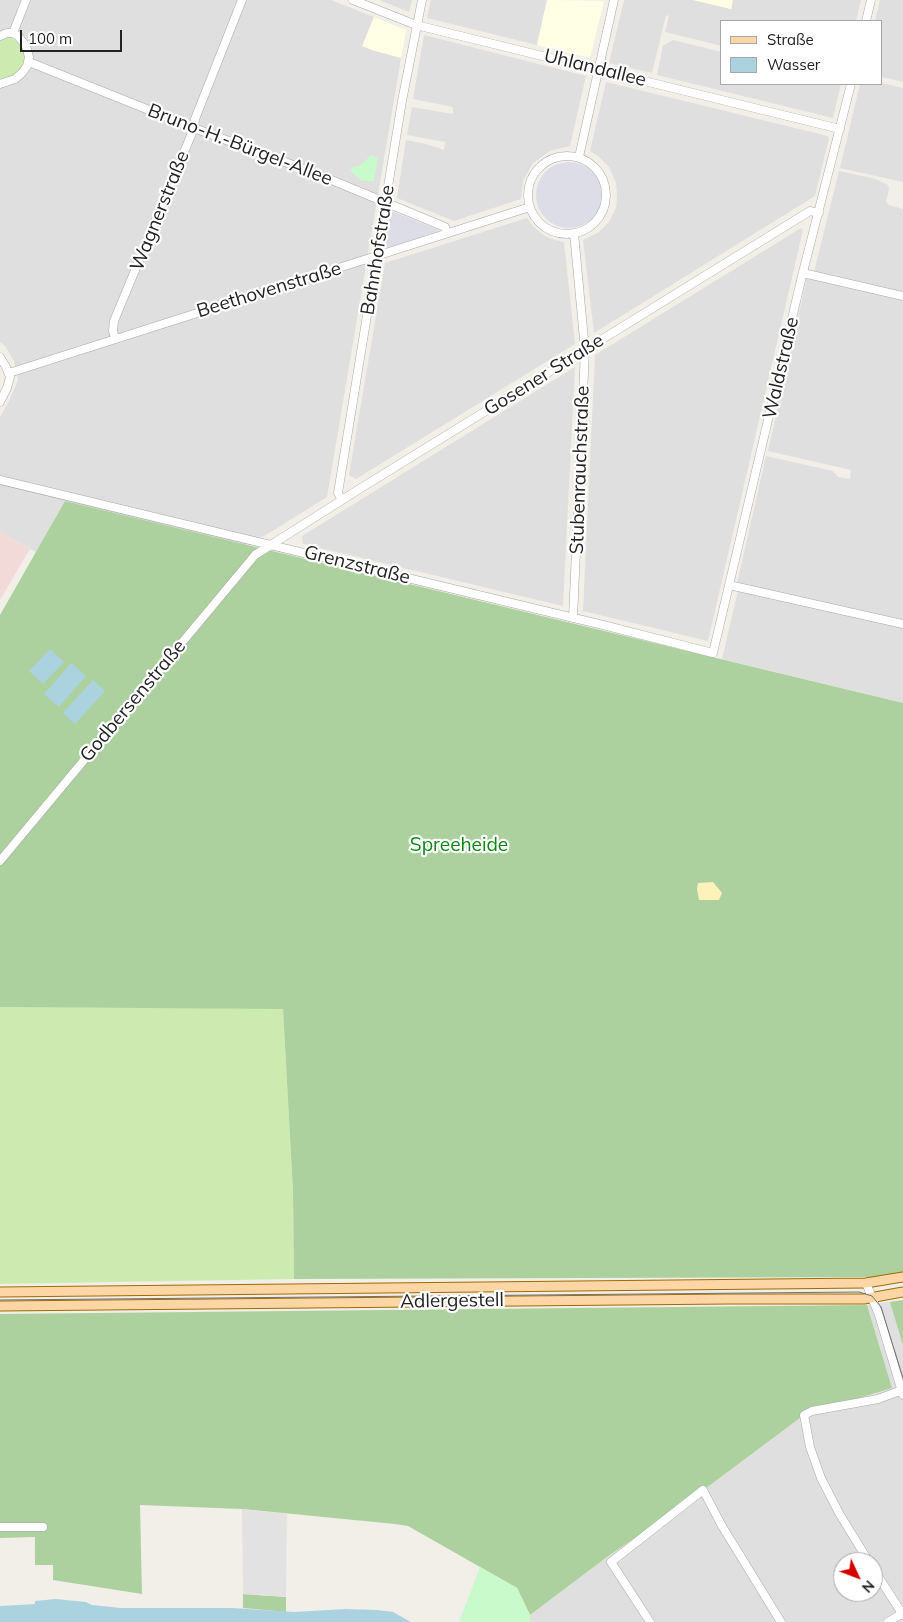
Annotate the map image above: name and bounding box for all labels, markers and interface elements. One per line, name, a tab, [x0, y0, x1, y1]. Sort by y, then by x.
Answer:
scale bar	[22, 20, 125, 52]
legend	[720, 20, 883, 85]
text: 100 m	[28, 29, 72, 48]
text: Straße	[767, 30, 814, 49]
street label: Uhlandallee	[542, 44, 648, 92]
text: Wasser	[767, 55, 820, 74]
street label: Bruno-H.-Bürgel-Allee	[145, 99, 335, 191]
street label: Wagnerstraße	[126, 148, 194, 274]
street label: Bahnhofstraße	[356, 183, 400, 317]
street label: Beethovenstraße	[194, 257, 344, 323]
street label: Waldstraße	[758, 315, 804, 421]
street label: Gosener Straße	[480, 329, 608, 421]
street label: Stubenrauchstraße	[566, 385, 594, 555]
street label: Grenzstraße	[302, 541, 412, 589]
street label: Godbersenstraße	[75, 635, 191, 767]
park label: Spreeheide	[410, 834, 508, 856]
street label: Adlergestell	[400, 1289, 504, 1313]
north arrow	[833, 1552, 883, 1602]
text: N	[858, 1577, 878, 1597]

